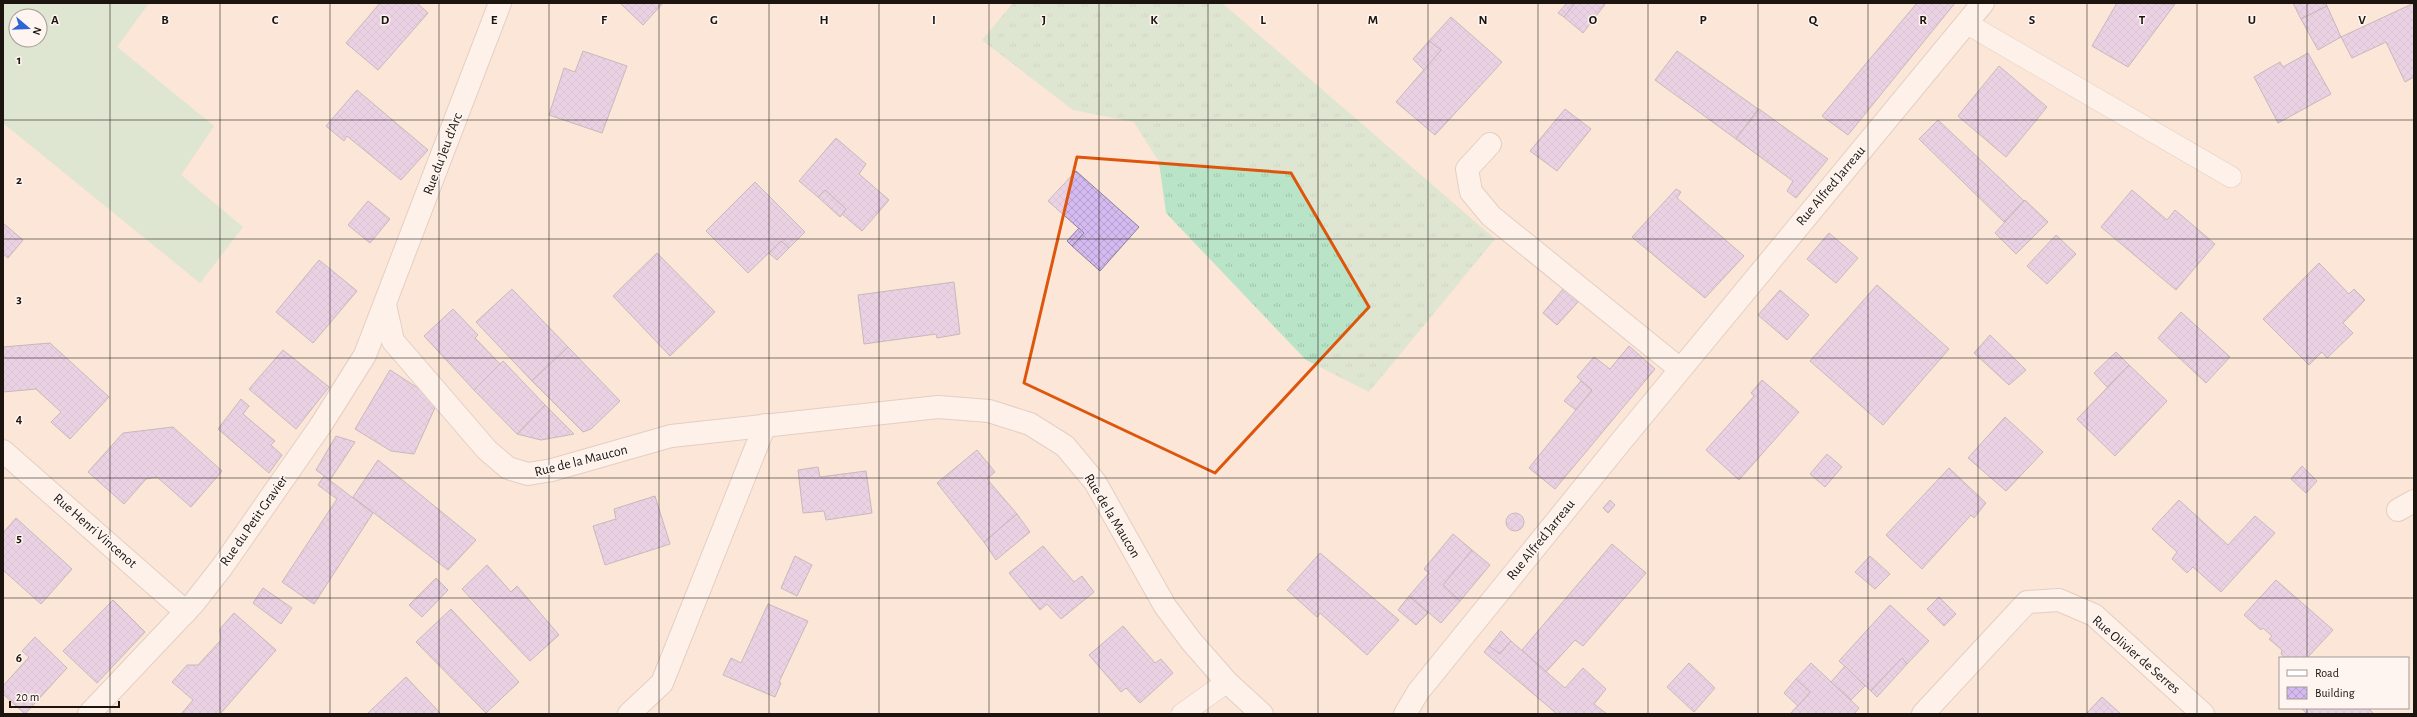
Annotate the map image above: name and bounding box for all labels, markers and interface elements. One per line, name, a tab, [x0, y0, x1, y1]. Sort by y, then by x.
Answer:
north arrow	[8, 8, 48, 48]
text: A	[51, 14, 59, 27]
text: B	[161, 14, 169, 27]
text: C	[272, 14, 279, 27]
text: D	[381, 14, 390, 27]
text: E	[491, 14, 498, 27]
text: F	[601, 14, 608, 27]
text: G	[710, 14, 718, 27]
text: H	[819, 14, 829, 27]
text: I	[932, 14, 936, 27]
text: J	[1042, 14, 1046, 27]
text: K	[1150, 14, 1158, 27]
text: L	[1260, 14, 1266, 27]
text: M	[1368, 14, 1378, 27]
text: N	[1478, 14, 1488, 27]
text: O	[1589, 14, 1598, 27]
text: P	[1699, 14, 1707, 27]
text: Q	[1809, 14, 1819, 27]
text: R	[1919, 14, 1927, 27]
text: S	[2029, 14, 2036, 27]
text: T	[2139, 14, 2146, 27]
text: U	[2248, 14, 2256, 27]
text: V	[2358, 14, 2366, 27]
text: N	[31, 26, 43, 37]
text: 1	[17, 54, 21, 67]
street label: Rue du Jeu d'Arc	[421, 110, 465, 197]
street label: Rue Alfred Jarreau	[1794, 144, 1868, 228]
text: 2	[16, 174, 22, 187]
text: 3	[16, 293, 22, 306]
text: 4	[16, 413, 23, 426]
street label: Rue de la Maucon	[533, 443, 629, 479]
street label: Rue de la Maucon	[1081, 471, 1143, 561]
street label: Rue du Petit Gravier	[218, 473, 291, 569]
street label: Rue Henri Vincenot	[51, 491, 140, 571]
street label: Rue Alfred Jarreau	[1504, 497, 1578, 583]
text: 5	[16, 532, 22, 545]
street label: Rue Olivier de Serres	[2089, 613, 2183, 697]
text: 6	[16, 652, 22, 665]
legend	[2279, 657, 2409, 709]
text: Road	[2315, 667, 2339, 679]
scale bar	[10, 683, 119, 709]
text: Building	[2315, 687, 2355, 699]
text: 20 m	[16, 691, 39, 703]

